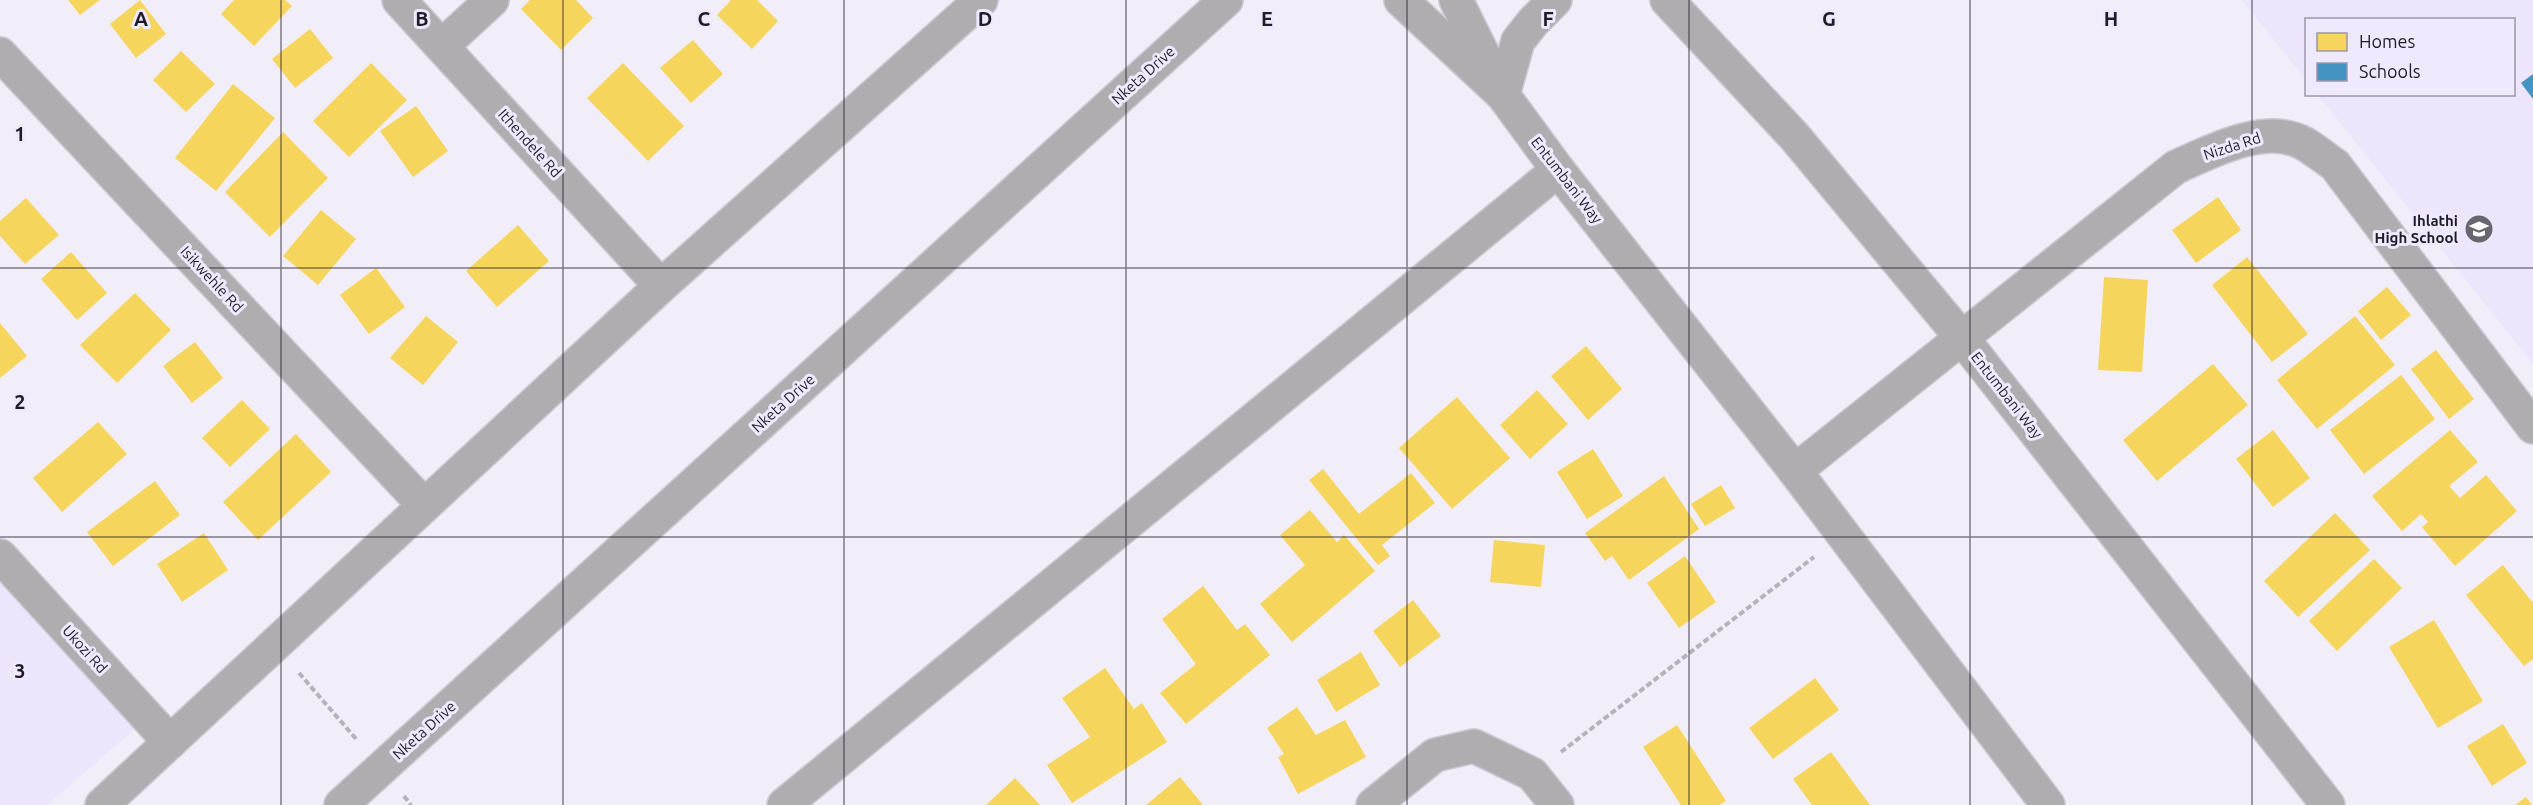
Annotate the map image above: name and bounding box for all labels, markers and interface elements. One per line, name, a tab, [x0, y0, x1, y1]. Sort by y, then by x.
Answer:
text: A	[134, 7, 148, 30]
text: B	[415, 7, 429, 30]
text: C	[698, 7, 711, 30]
text: D	[978, 7, 992, 30]
text: E	[1261, 7, 1273, 30]
text: F	[1542, 7, 1554, 30]
text: G	[1822, 7, 1836, 30]
text: H	[2104, 7, 2118, 30]
legend	[2305, 18, 2515, 96]
text: Homes	[2359, 31, 2416, 51]
street label: Nketa Drive	[1108, 42, 1178, 108]
text: Schools	[2359, 61, 2421, 81]
street label: Ithendele Rd	[495, 105, 565, 181]
text: 1	[14, 122, 26, 145]
street label: Nizda Rd	[2201, 129, 2263, 163]
street label: Entumbani Way	[1528, 133, 1606, 227]
place label: Ihlathi High School	[2375, 212, 2458, 246]
school or university icon: Ihlathi High School	[2463, 213, 2495, 245]
street label: Isikwehle Rd	[177, 243, 247, 315]
street label: Entumbani Way	[1968, 348, 2046, 442]
street label: Nketa Drive	[748, 370, 818, 436]
text: 2	[14, 390, 26, 413]
street label: Ukozi Rd	[59, 622, 111, 676]
text: 3	[14, 659, 26, 682]
street label: Nketa Drive	[389, 697, 459, 763]

